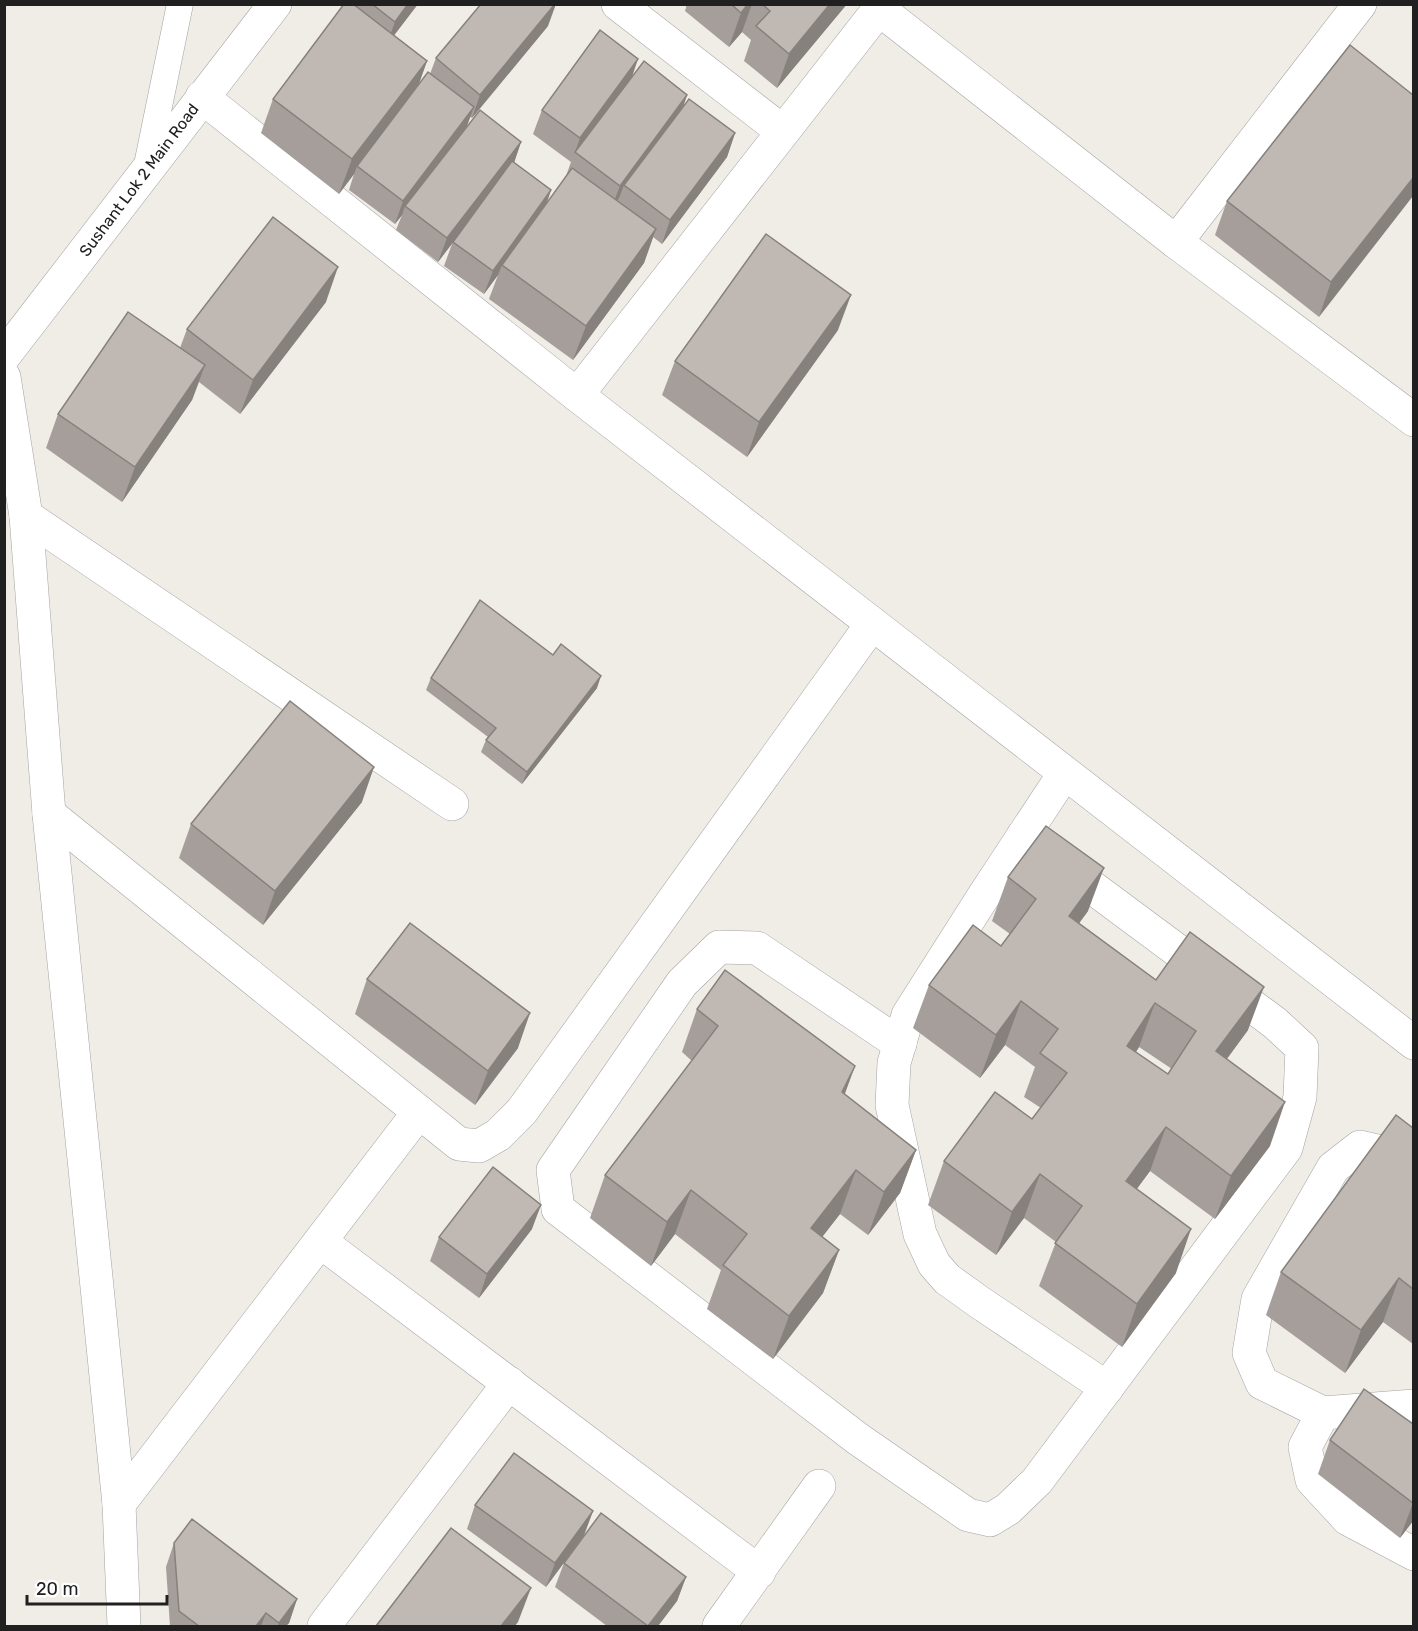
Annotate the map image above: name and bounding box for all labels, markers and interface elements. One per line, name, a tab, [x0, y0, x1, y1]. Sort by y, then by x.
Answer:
street label: Sushant Lok 2 Main Road	[75, 100, 203, 260]
scale bar	[27, 1568, 166, 1606]
text: 20 m	[36, 1578, 78, 1600]

